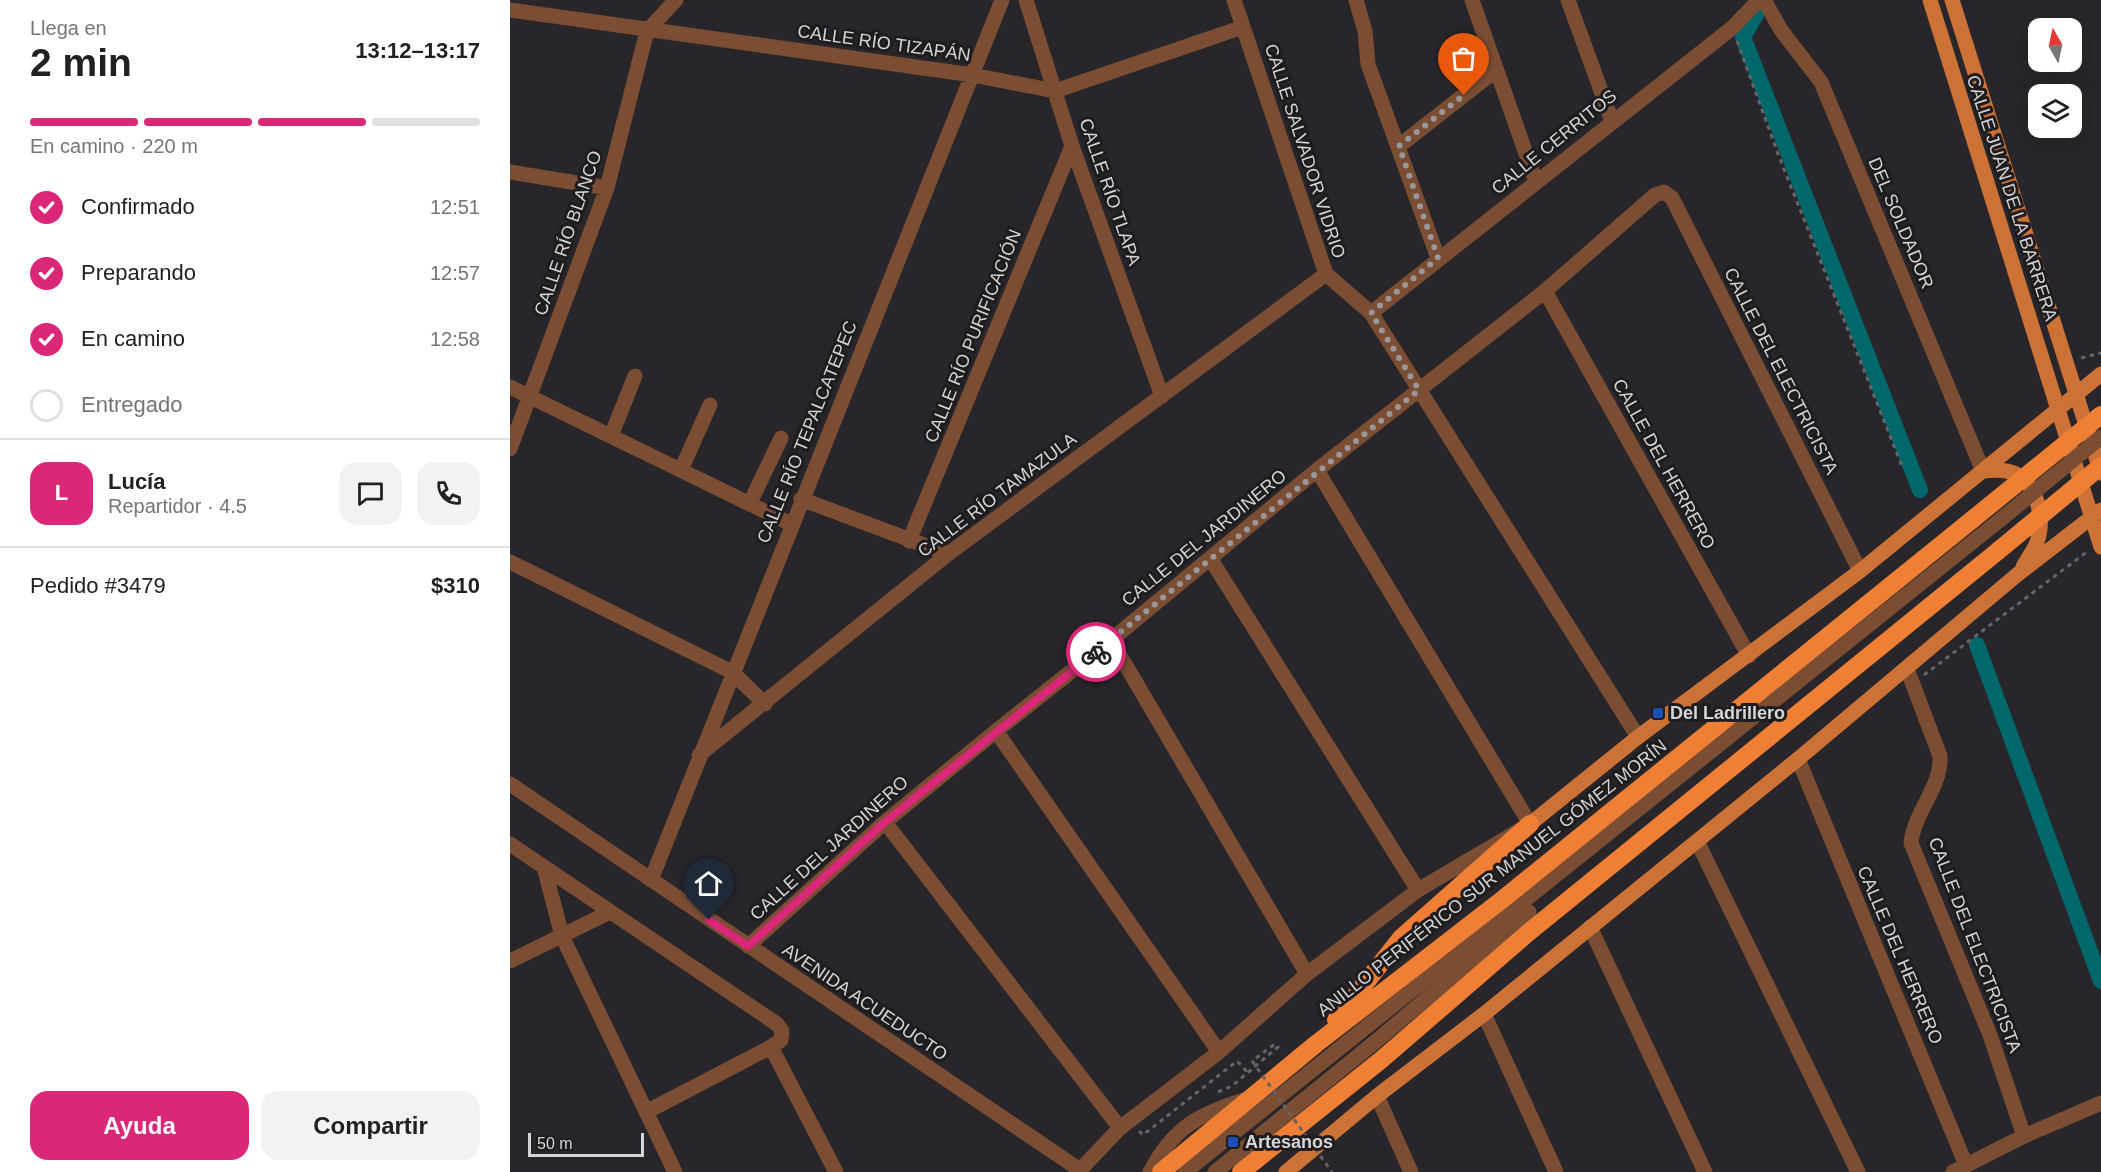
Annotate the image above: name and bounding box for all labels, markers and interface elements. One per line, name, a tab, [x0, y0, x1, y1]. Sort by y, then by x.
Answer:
text: Llega en	[30, 17, 107, 39]
north arrow	[2028, 18, 2082, 72]
map controls	[2028, 18, 2082, 138]
street label: CALLE RÍO TIZAPÁN	[796, 21, 972, 65]
pin	[1438, 33, 1489, 95]
text: 13:12–13:17	[355, 38, 480, 63]
text: 2 min	[30, 41, 132, 84]
street label: CALLE SALVADOR VIDRIO	[1261, 41, 1349, 261]
icon: bag	[1447, 42, 1480, 75]
street label: CALLE JUAN DE LA BARRERA	[1963, 73, 2061, 323]
button: layers	[2028, 84, 2082, 138]
street label: CALLE CERRITOS	[1488, 86, 1620, 198]
street label: CALLE RÍO TLAPA	[1075, 116, 1145, 268]
text: En camino · 220 m	[30, 135, 198, 157]
street label: CALLE RÍO BLANCO	[530, 148, 606, 318]
street label: DEL SOLDADOR	[1864, 154, 1938, 292]
icon: check	[30, 191, 63, 224]
text: Confirmado	[81, 194, 195, 219]
text: 12:51	[430, 196, 480, 218]
street label: CALLE RÍO PURIFICACIÓN	[920, 226, 1025, 445]
icon: check	[30, 257, 63, 290]
text: Preparando	[81, 260, 196, 285]
text: 12:57	[430, 262, 480, 284]
street label: CALLE DEL ELECTRICISTA	[1720, 264, 1842, 478]
street label: CALLE RÍO TEPALCATEPEC	[753, 318, 861, 546]
icon: check	[30, 323, 63, 356]
text: En camino	[81, 326, 185, 351]
text: 12:58	[430, 328, 480, 350]
street label: CALLE DEL HERRERO	[1609, 375, 1719, 553]
text: Entregado	[81, 392, 183, 417]
street label: CALLE RÍO TAMAZULA	[914, 429, 1080, 561]
button: chat	[339, 462, 402, 525]
button: phone	[417, 462, 480, 525]
street label: CALLE DEL JARDINERO	[1118, 466, 1290, 610]
text: Lucía	[108, 469, 165, 494]
text: L	[55, 480, 68, 505]
text: Repartidor · 4.5	[108, 495, 247, 517]
text: Pedido #3479	[30, 573, 166, 598]
text: $310	[431, 573, 480, 598]
courier	[1066, 622, 1126, 682]
icon: bike	[1080, 636, 1113, 669]
place label: Del Ladrillero	[1670, 703, 1785, 723]
marker: Del Ladrillero	[1651, 706, 1665, 720]
street label: ANILLO PERIFÉRICO SUR MANUEL GÓMEZ MORÍN	[1313, 735, 1670, 1021]
street label: CALLE DEL JARDINERO	[746, 772, 912, 924]
street label: CALLE DEL ELECTRICISTA	[1925, 834, 2025, 1056]
pin	[683, 858, 734, 920]
street label: CALLE DEL HERRERO	[1853, 863, 1947, 1047]
icon: home	[692, 867, 725, 900]
street label: AVENIDA ACUEDUCTO	[779, 939, 951, 1065]
button: Ayuda	[30, 1091, 249, 1160]
button: Compartir	[261, 1091, 480, 1160]
scale bar	[528, 1130, 644, 1158]
place label: Artesanos	[1245, 1132, 1333, 1152]
text: 50 m	[537, 1135, 573, 1152]
marker: Artesanos	[1226, 1135, 1240, 1149]

